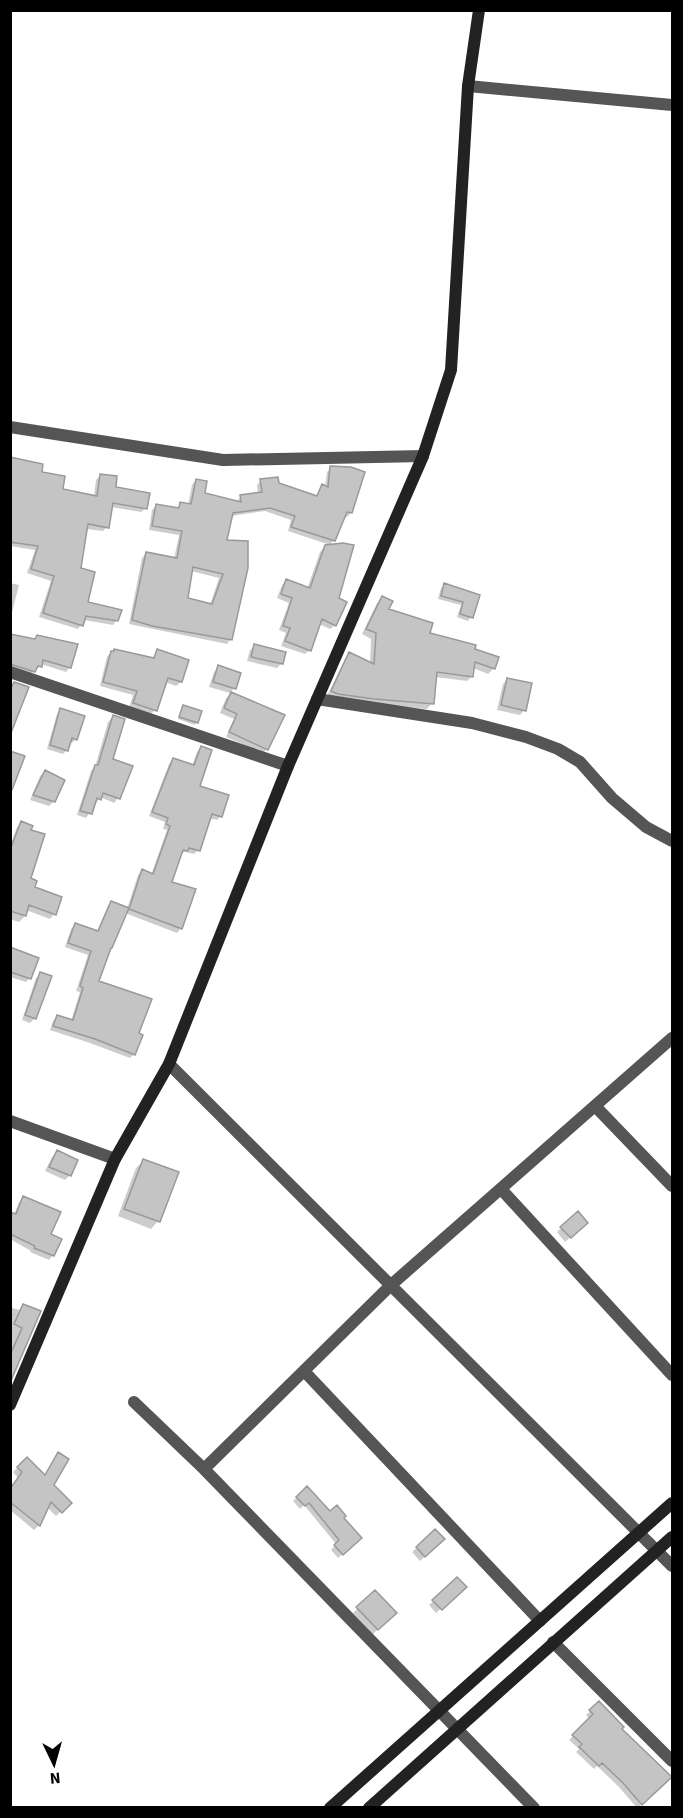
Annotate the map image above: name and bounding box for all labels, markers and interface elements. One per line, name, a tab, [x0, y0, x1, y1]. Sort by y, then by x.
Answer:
north arrow	[24, 1734, 84, 1794]
text: N	[49, 1767, 61, 1789]

